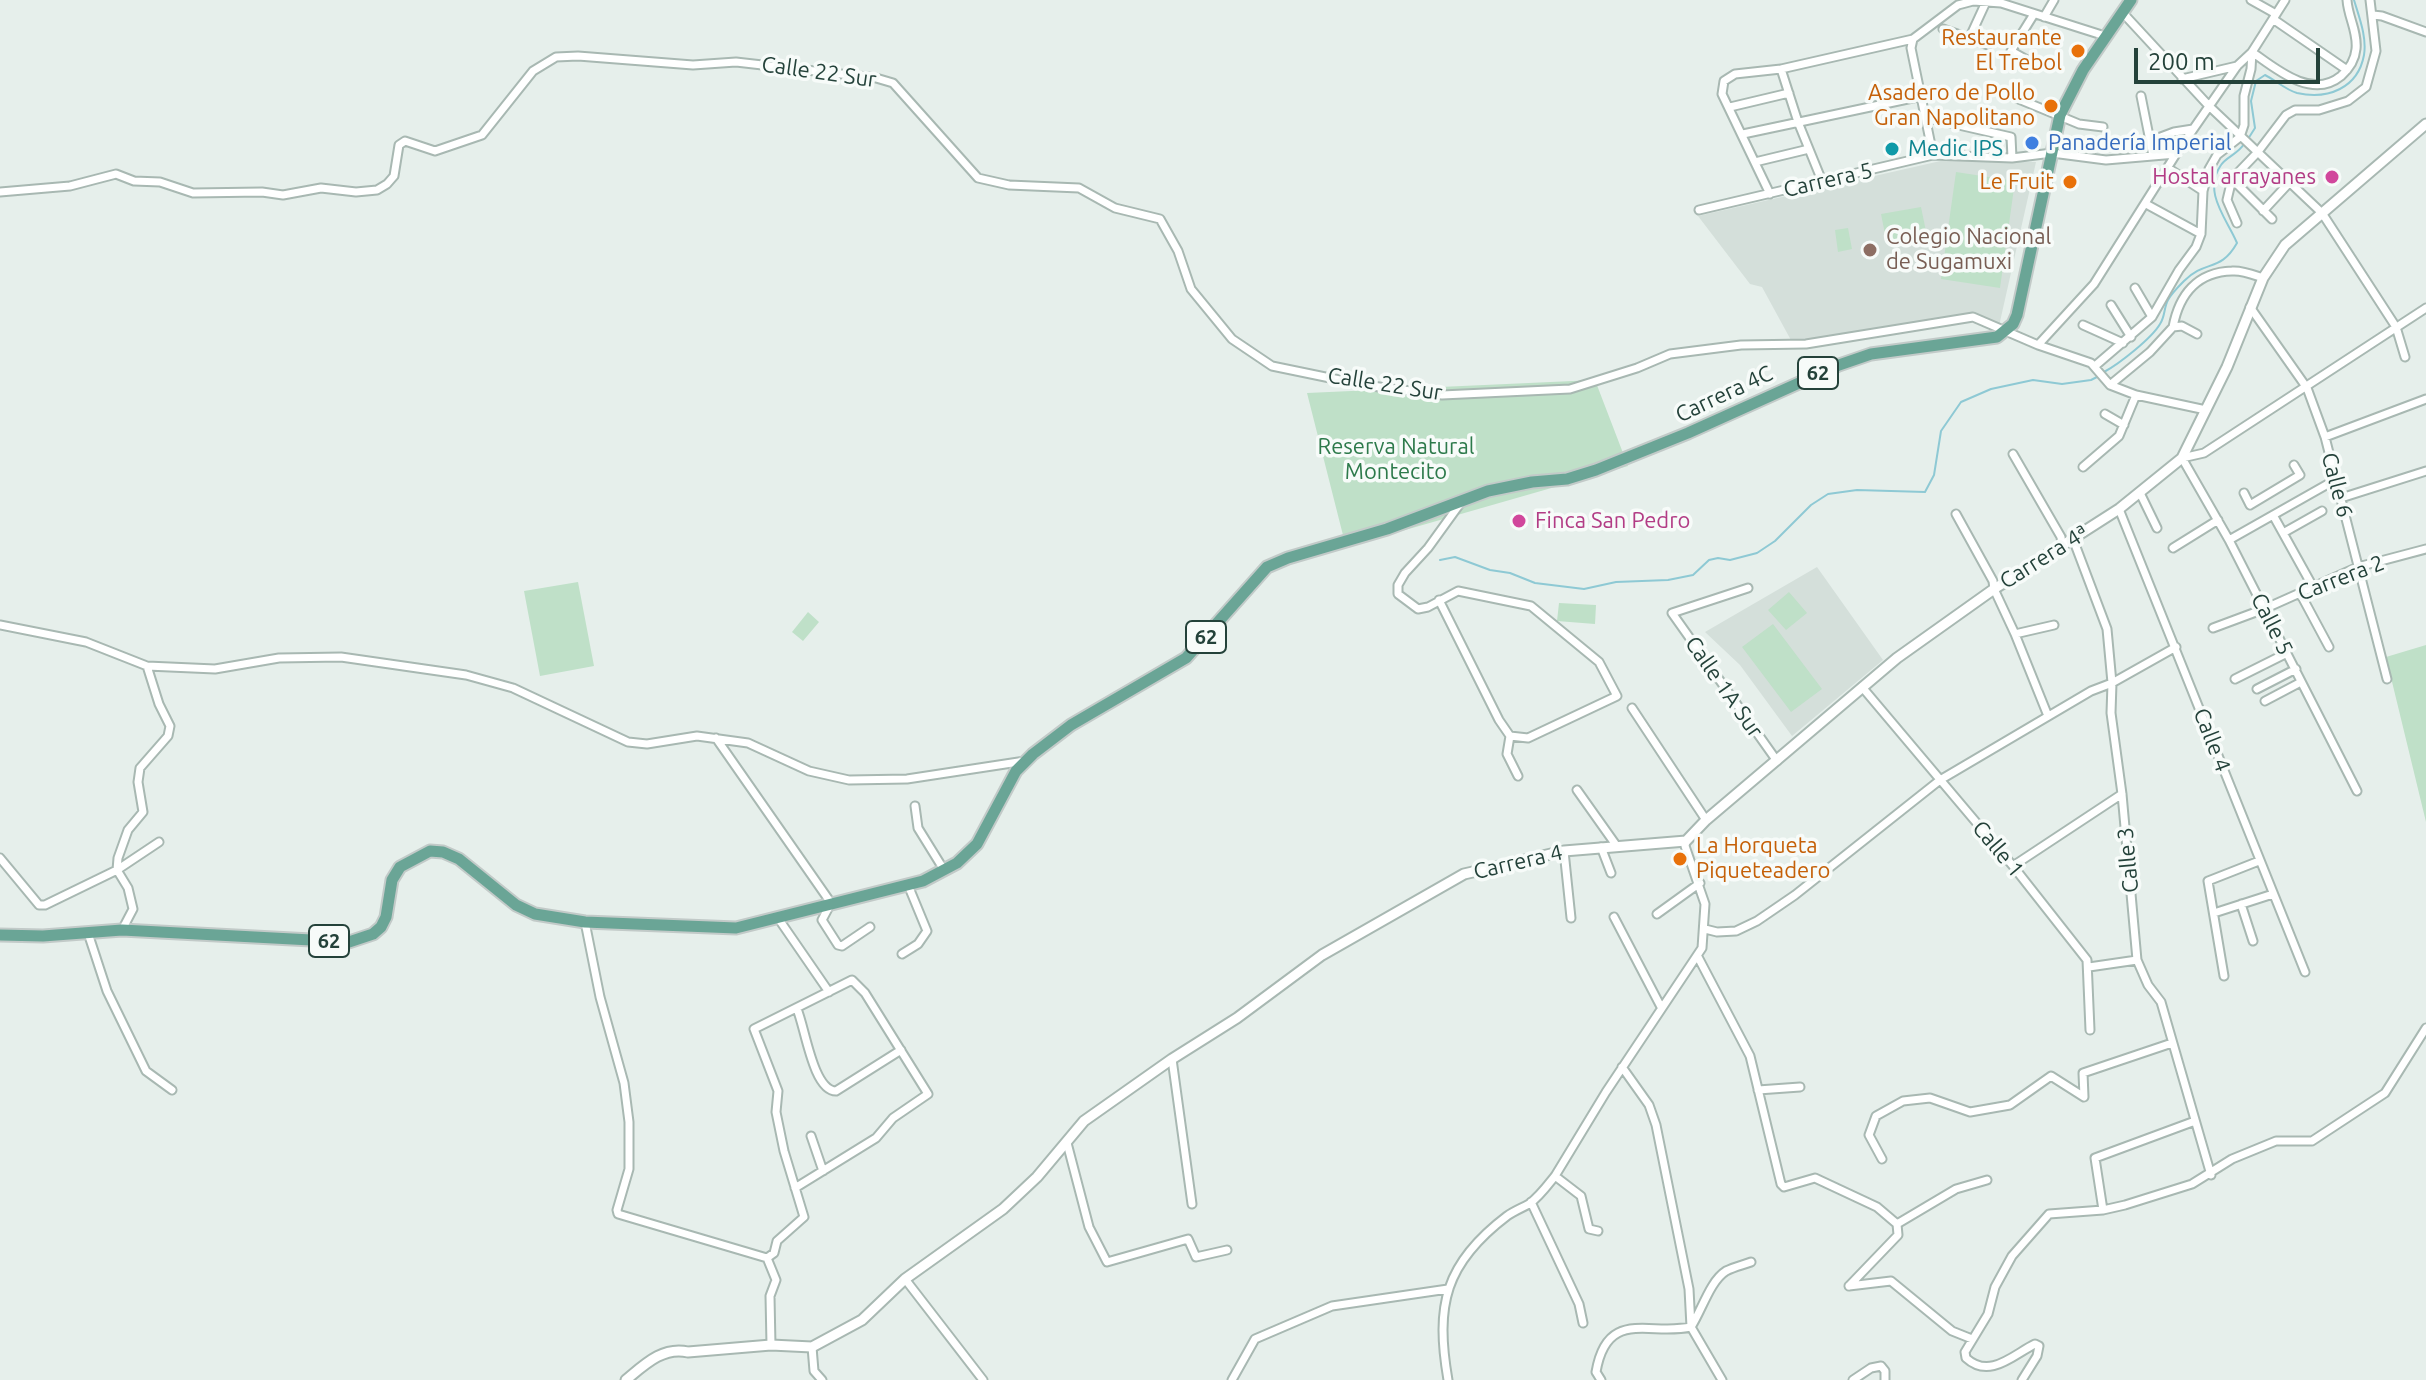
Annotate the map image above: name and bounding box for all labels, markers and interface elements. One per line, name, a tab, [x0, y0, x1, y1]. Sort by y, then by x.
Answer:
place label: Restaurante El Trebol	[1941, 25, 2062, 76]
scale bar	[2138, 32, 2324, 82]
marker: Restaurante El Trebol	[2069, 42, 2087, 60]
text: 200 m	[2148, 48, 2215, 75]
street label: Calle 22 Sur	[760, 51, 878, 93]
place label: Asadero de Pollo Gran Napolitano	[1868, 80, 2035, 132]
marker: Asadero de Pollo Gran Napolitano	[2042, 97, 2060, 115]
place label: Panadería Imperial	[2048, 130, 2232, 156]
marker: Panadería Imperial	[2023, 134, 2041, 152]
place label: Medic IPS	[1908, 136, 2003, 162]
marker: Medic IPS	[1883, 140, 1901, 158]
street label: Carrera 5	[1781, 157, 1875, 203]
place label: Hostal arrayanes	[2152, 164, 2316, 190]
marker: Hostal arrayanes	[2323, 168, 2341, 186]
place label: Le Fruit	[1980, 169, 2054, 195]
marker: Le Fruit	[2061, 173, 2079, 191]
place label: Colegio Nacional de Sugamuxi	[1886, 224, 2051, 276]
marker: Colegio Nacional de Sugamuxi	[1861, 241, 1879, 259]
road number: 62	[1798, 357, 1838, 389]
street label: Carrera 4C	[1671, 360, 1777, 428]
street label: Calle 22 Sur	[1326, 362, 1444, 406]
park label: Reserva Natural Montecito	[1318, 434, 1474, 486]
street label: Calle 6	[2316, 450, 2358, 520]
place label: Finca San Pedro	[1535, 508, 1690, 534]
marker: Finca San Pedro	[1510, 512, 1528, 530]
street label: Carrera 4ª	[1995, 520, 2093, 594]
street label: Carrera 2	[2294, 549, 2388, 607]
street label: Calle 5	[2245, 589, 2299, 659]
road number: 62	[1186, 621, 1226, 653]
street label: Calle 1A Sur	[1679, 631, 1769, 743]
street label: Calle 4	[2188, 704, 2236, 776]
street label: Calle 1	[1967, 815, 2029, 883]
street label: Calle 3	[2112, 826, 2144, 894]
place label: La Horqueta Piqueteadero	[1696, 833, 1830, 884]
street label: Carrera 4	[1471, 839, 1565, 885]
marker: La Horqueta Piqueteadero	[1671, 850, 1689, 868]
road number: 62	[309, 925, 349, 957]

